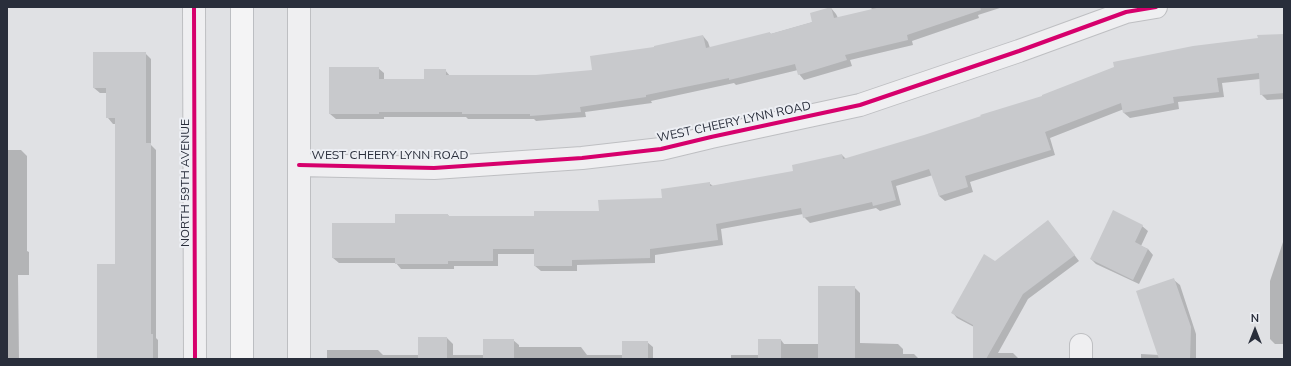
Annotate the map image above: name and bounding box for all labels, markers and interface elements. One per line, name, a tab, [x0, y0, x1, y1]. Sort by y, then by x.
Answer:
street label: WEST CHEERY LYNN ROAD	[656, 99, 812, 145]
street label: NORTH 59TH AVENUE	[178, 119, 192, 247]
street label: WEST CHEERY LYNN ROAD	[312, 148, 468, 162]
north arrow	[1235, 310, 1275, 350]
text: N	[1251, 311, 1259, 325]

